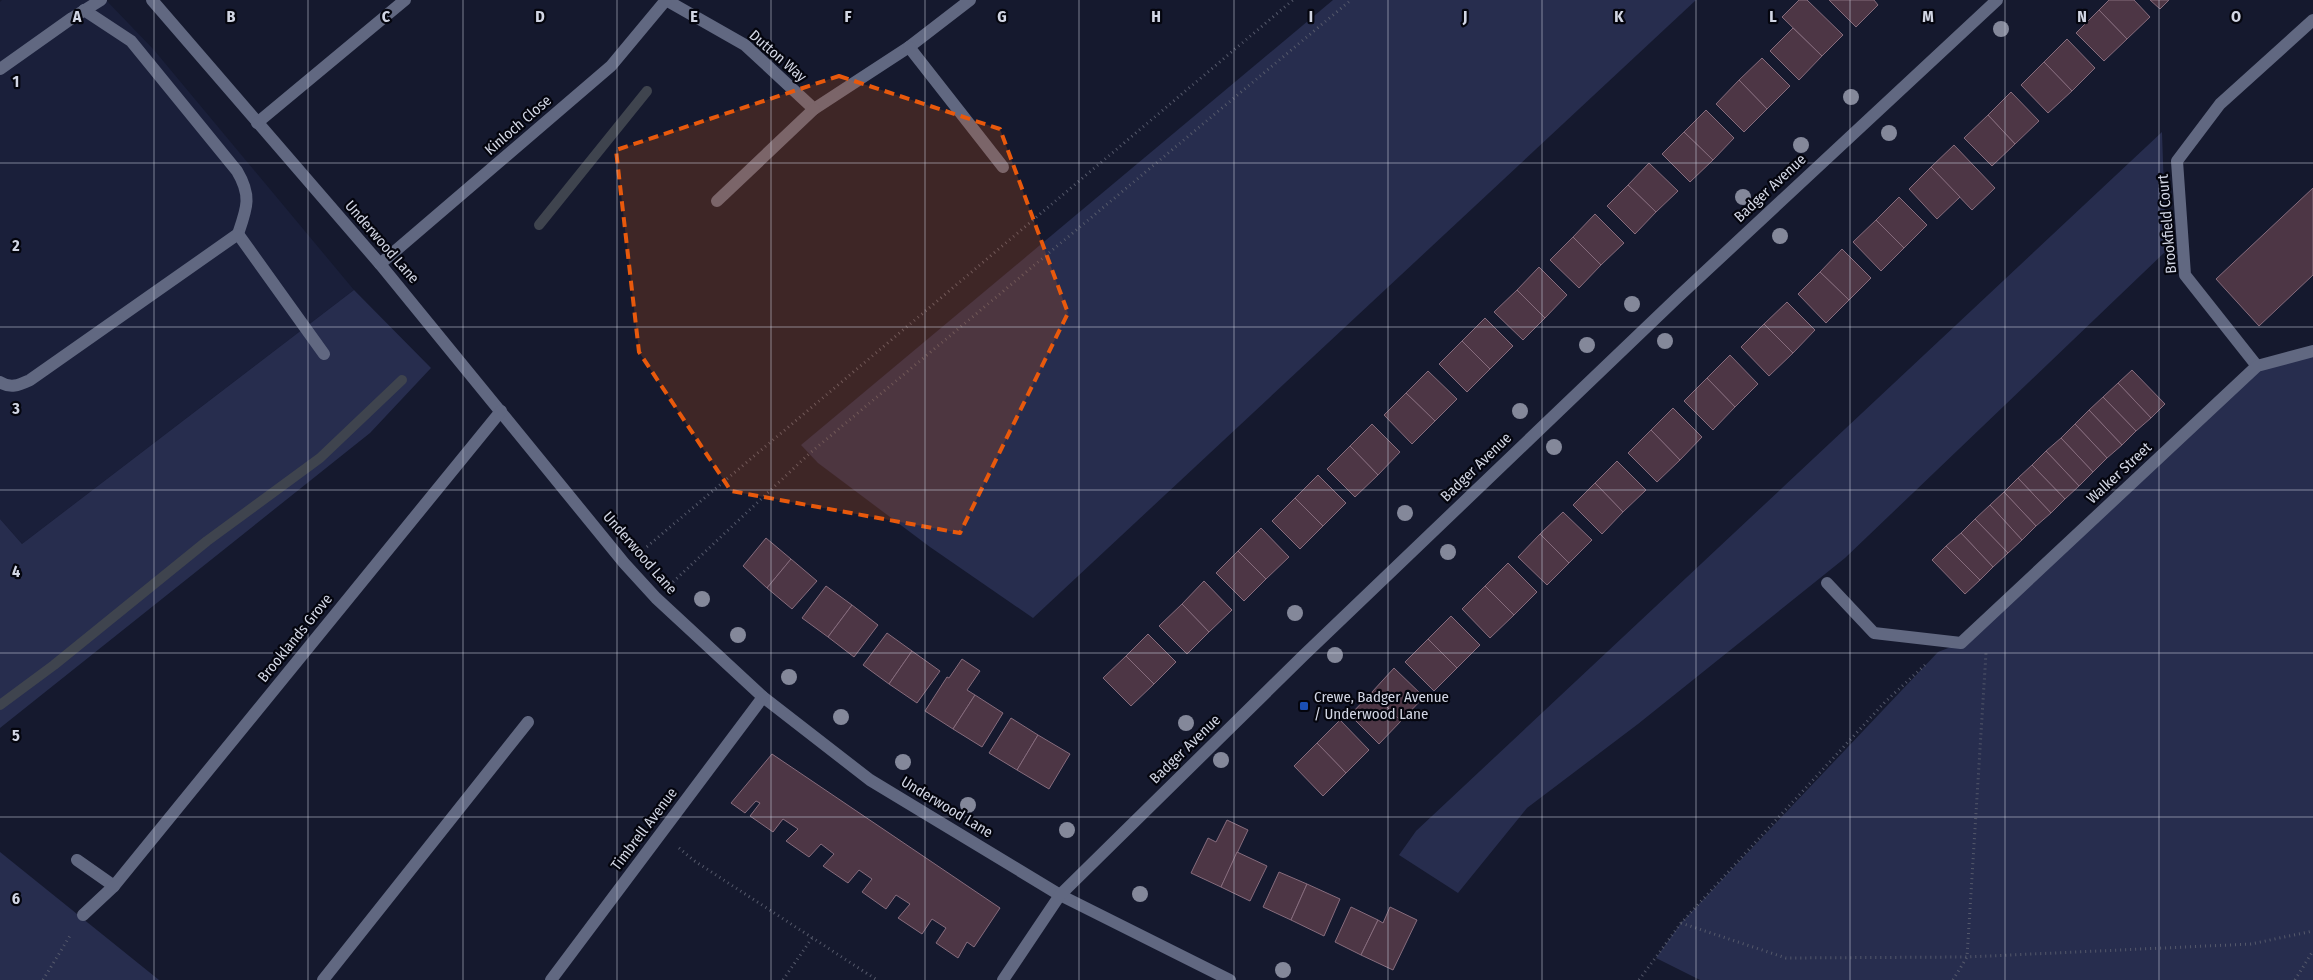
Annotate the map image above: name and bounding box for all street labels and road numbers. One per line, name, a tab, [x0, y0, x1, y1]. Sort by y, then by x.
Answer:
street label: Dutton Way	[746, 26, 811, 86]
street label: Kinloch Close	[481, 91, 555, 159]
street label: Badger Avenue	[1730, 150, 1810, 226]
street label: Brookfield Court	[2154, 173, 2180, 274]
street label: Underwood Lane	[341, 197, 423, 287]
street label: Badger Avenue	[1437, 429, 1515, 505]
street label: Walker Street	[2083, 438, 2155, 507]
street label: Underwood Lane	[599, 508, 681, 598]
street label: Brooklands Grove	[254, 590, 336, 686]
street label: Badger Avenue	[1146, 711, 1224, 787]
street label: Underwood Lane	[898, 773, 996, 841]
street label: Timbrell Avenue	[607, 784, 681, 874]

